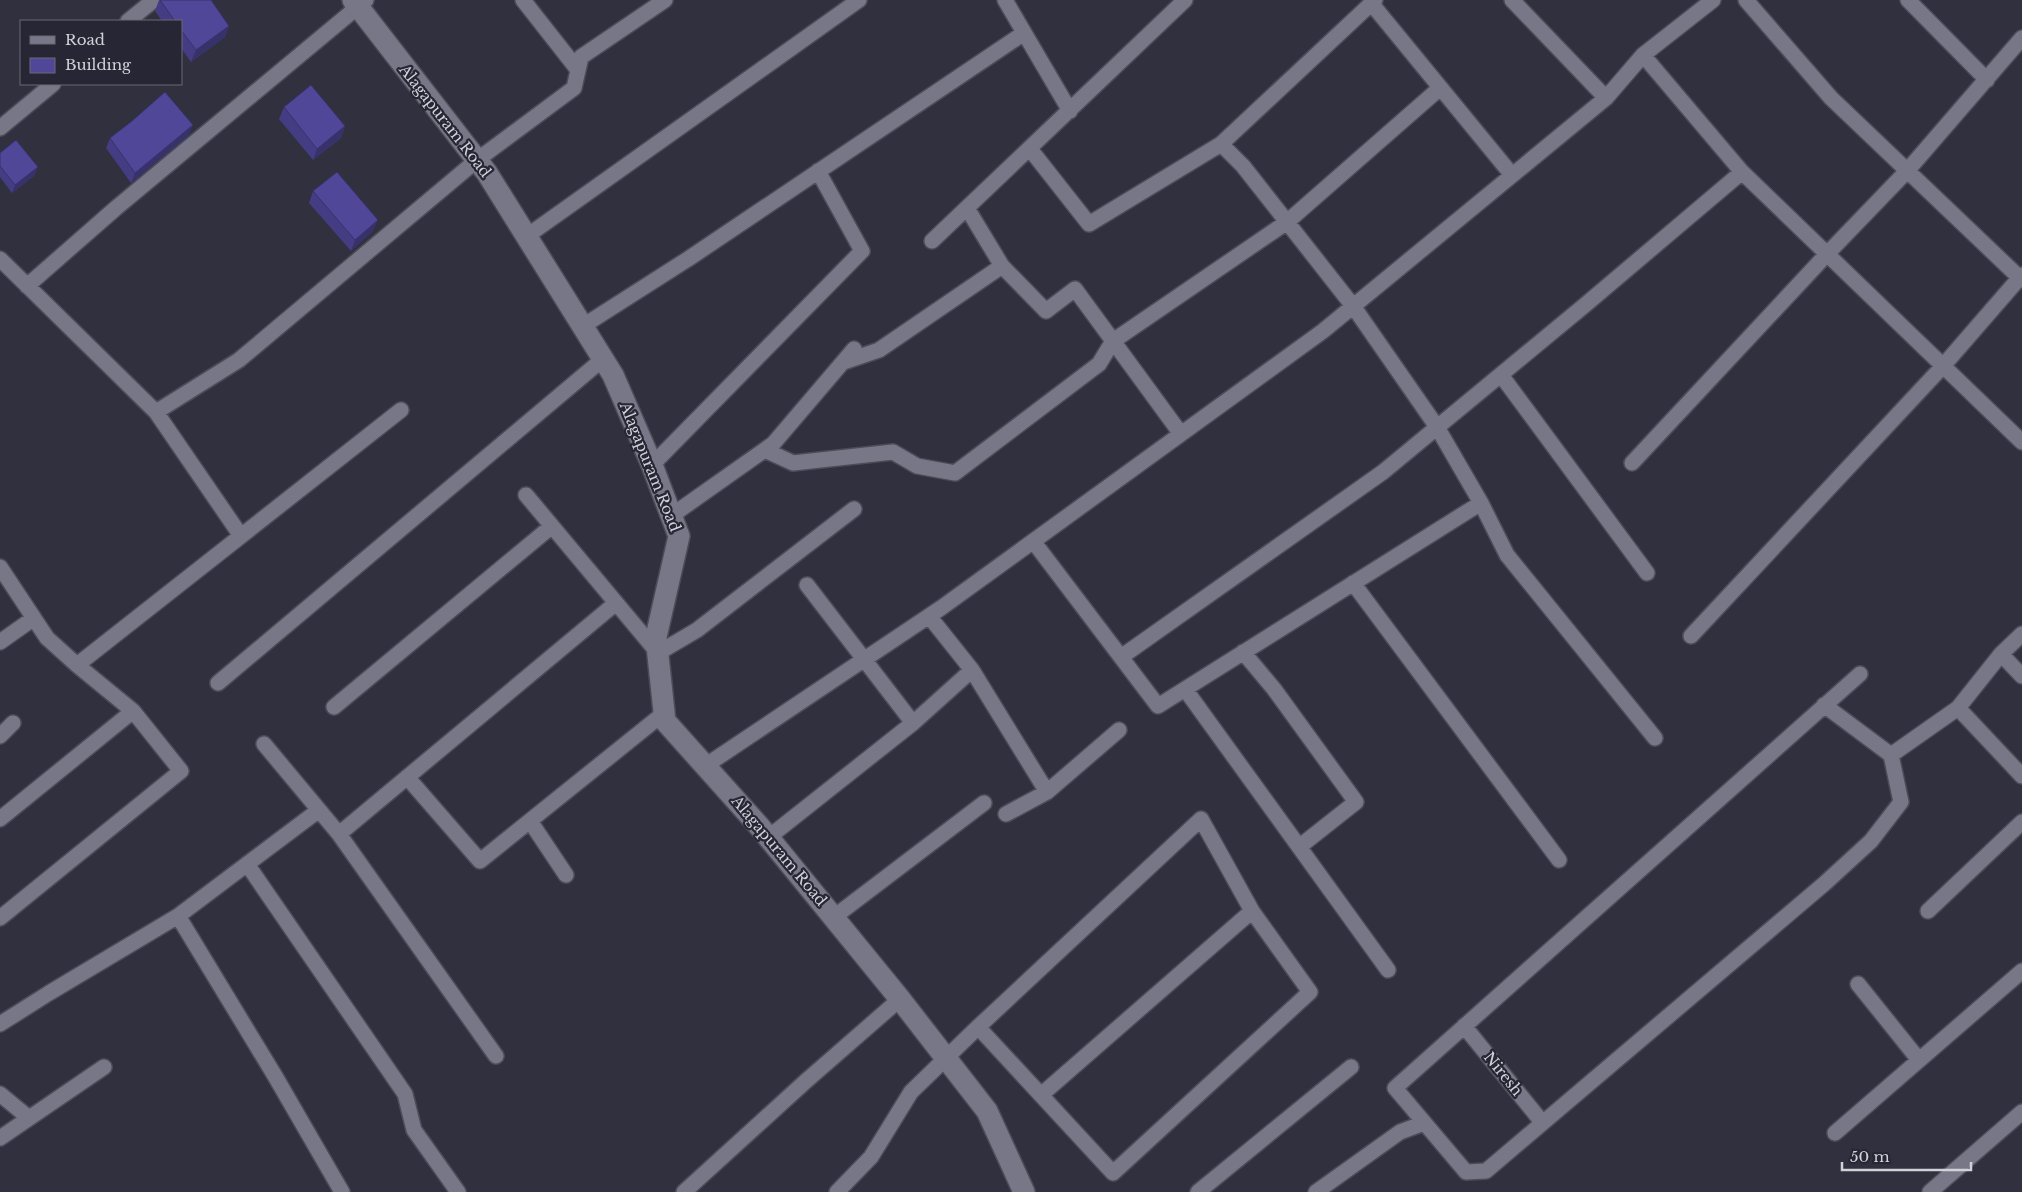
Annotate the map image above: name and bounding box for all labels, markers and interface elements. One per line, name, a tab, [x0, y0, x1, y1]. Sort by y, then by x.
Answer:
legend	[20, 20, 182, 85]
text: Road	[65, 30, 105, 49]
text: Building	[65, 55, 132, 74]
street label: Alagapuram Road	[395, 60, 495, 181]
street label: Alagapuram Road	[615, 398, 685, 534]
street label: Alagapuram Road	[727, 791, 831, 910]
street label: Niresh	[1480, 1048, 1527, 1100]
scale bar	[1842, 1140, 1971, 1172]
text: 50 m	[1850, 1147, 1890, 1166]

